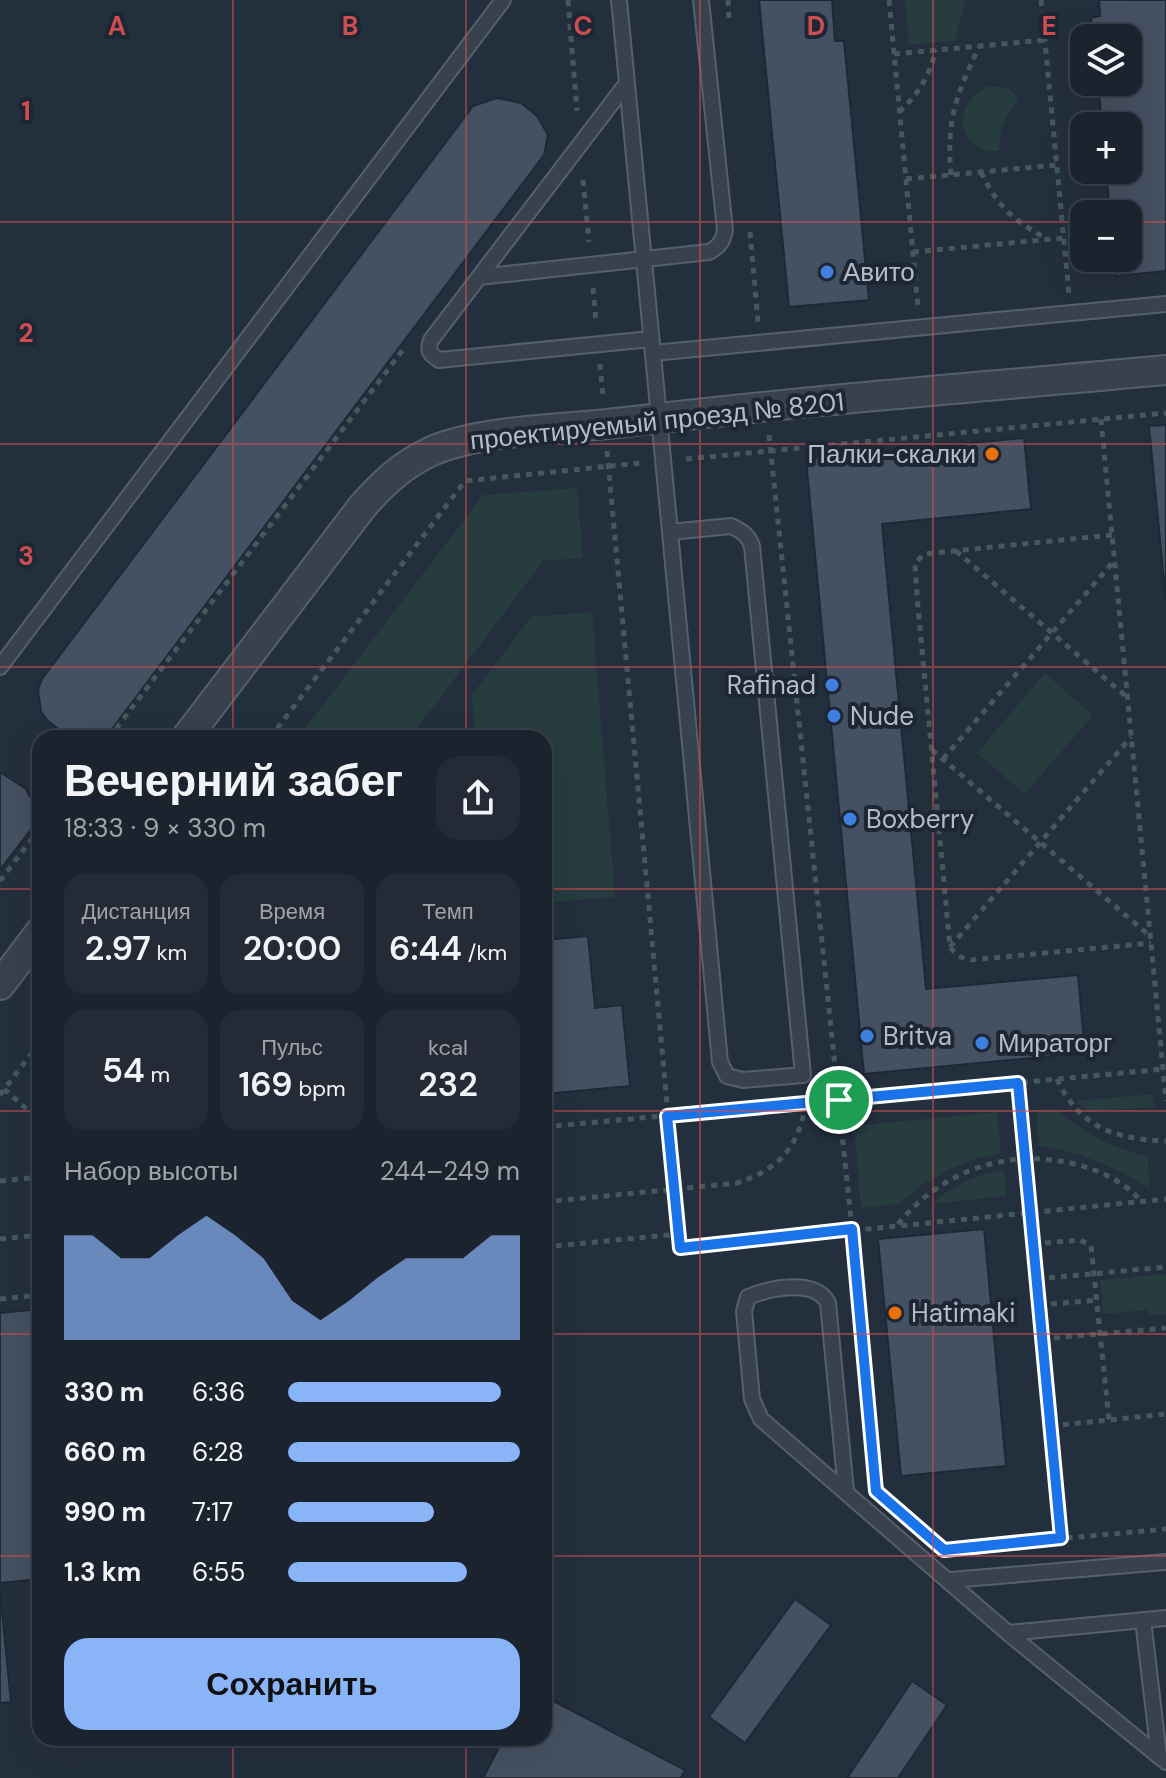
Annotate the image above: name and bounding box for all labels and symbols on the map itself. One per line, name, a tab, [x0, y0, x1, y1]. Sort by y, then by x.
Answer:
text: A	[108, 9, 126, 43]
text: B	[342, 9, 358, 43]
text: C	[573, 9, 593, 43]
text: D	[807, 9, 825, 43]
text: E	[1041, 9, 1057, 43]
text: 1	[21, 94, 31, 128]
place label: Авито	[843, 255, 915, 289]
marker: Авито	[818, 263, 836, 281]
text: 2	[18, 316, 34, 350]
street label: проектируемый проезд № 8201	[468, 384, 846, 458]
place label: Палки-скалки	[807, 437, 976, 471]
marker: Палки-скалки	[983, 445, 1001, 463]
text: 3	[18, 539, 34, 573]
place label: Rafinad	[727, 668, 816, 702]
marker: Rafinad	[823, 676, 841, 694]
place label: Nude	[850, 699, 914, 733]
marker: Nude	[825, 707, 843, 725]
place label: Boxberry	[866, 802, 974, 836]
marker: Boxberry	[841, 810, 859, 828]
place label: Britva	[883, 1019, 952, 1053]
place label: Мираторг	[998, 1026, 1113, 1060]
marker: Britva	[858, 1027, 876, 1045]
marker: Мираторг	[973, 1034, 991, 1052]
pin	[805, 1066, 873, 1134]
place label: Hatimaki	[911, 1296, 1016, 1330]
marker: Hatimaki	[886, 1304, 904, 1322]

